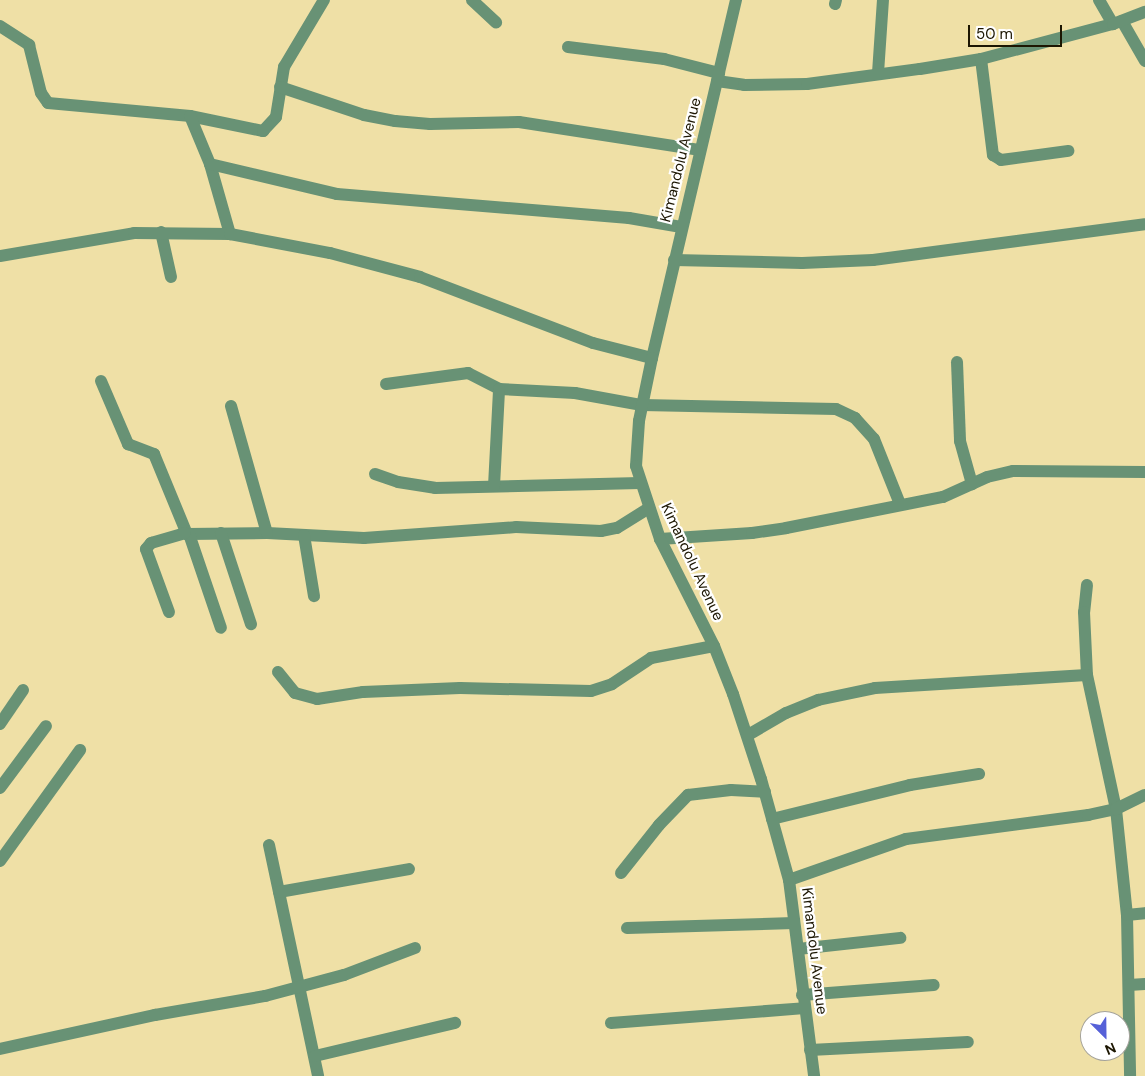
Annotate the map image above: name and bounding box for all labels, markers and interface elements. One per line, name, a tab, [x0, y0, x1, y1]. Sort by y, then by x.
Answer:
scale bar	[970, 15, 1064, 47]
text: 50 m	[976, 24, 1013, 44]
street label: Kimandolu Avenue	[657, 96, 705, 224]
street label: Kimandolu Avenue	[657, 500, 727, 624]
street label: Kimandolu Avenue	[797, 887, 831, 1015]
north arrow	[1080, 1011, 1130, 1061]
text: N	[1102, 1039, 1119, 1059]

